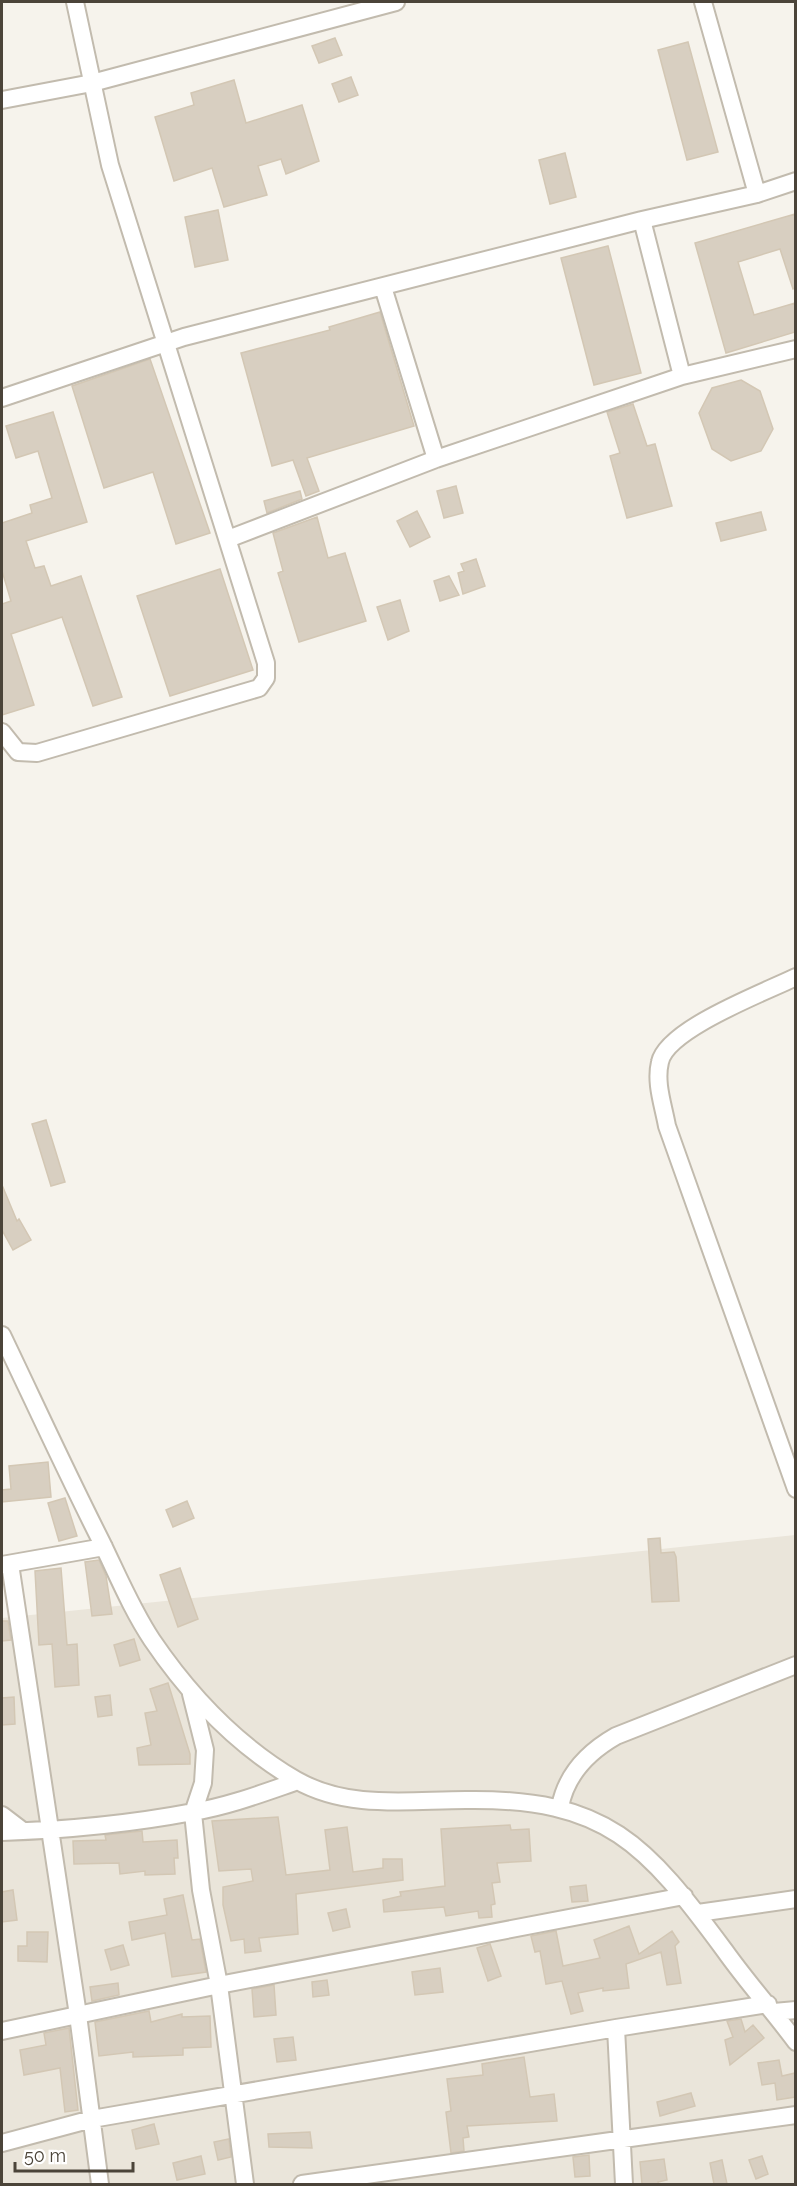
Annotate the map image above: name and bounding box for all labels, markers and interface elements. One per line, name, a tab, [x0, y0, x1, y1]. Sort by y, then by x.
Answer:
scale bar	[15, 2135, 134, 2173]
text: 50 m	[24, 2145, 66, 2166]

